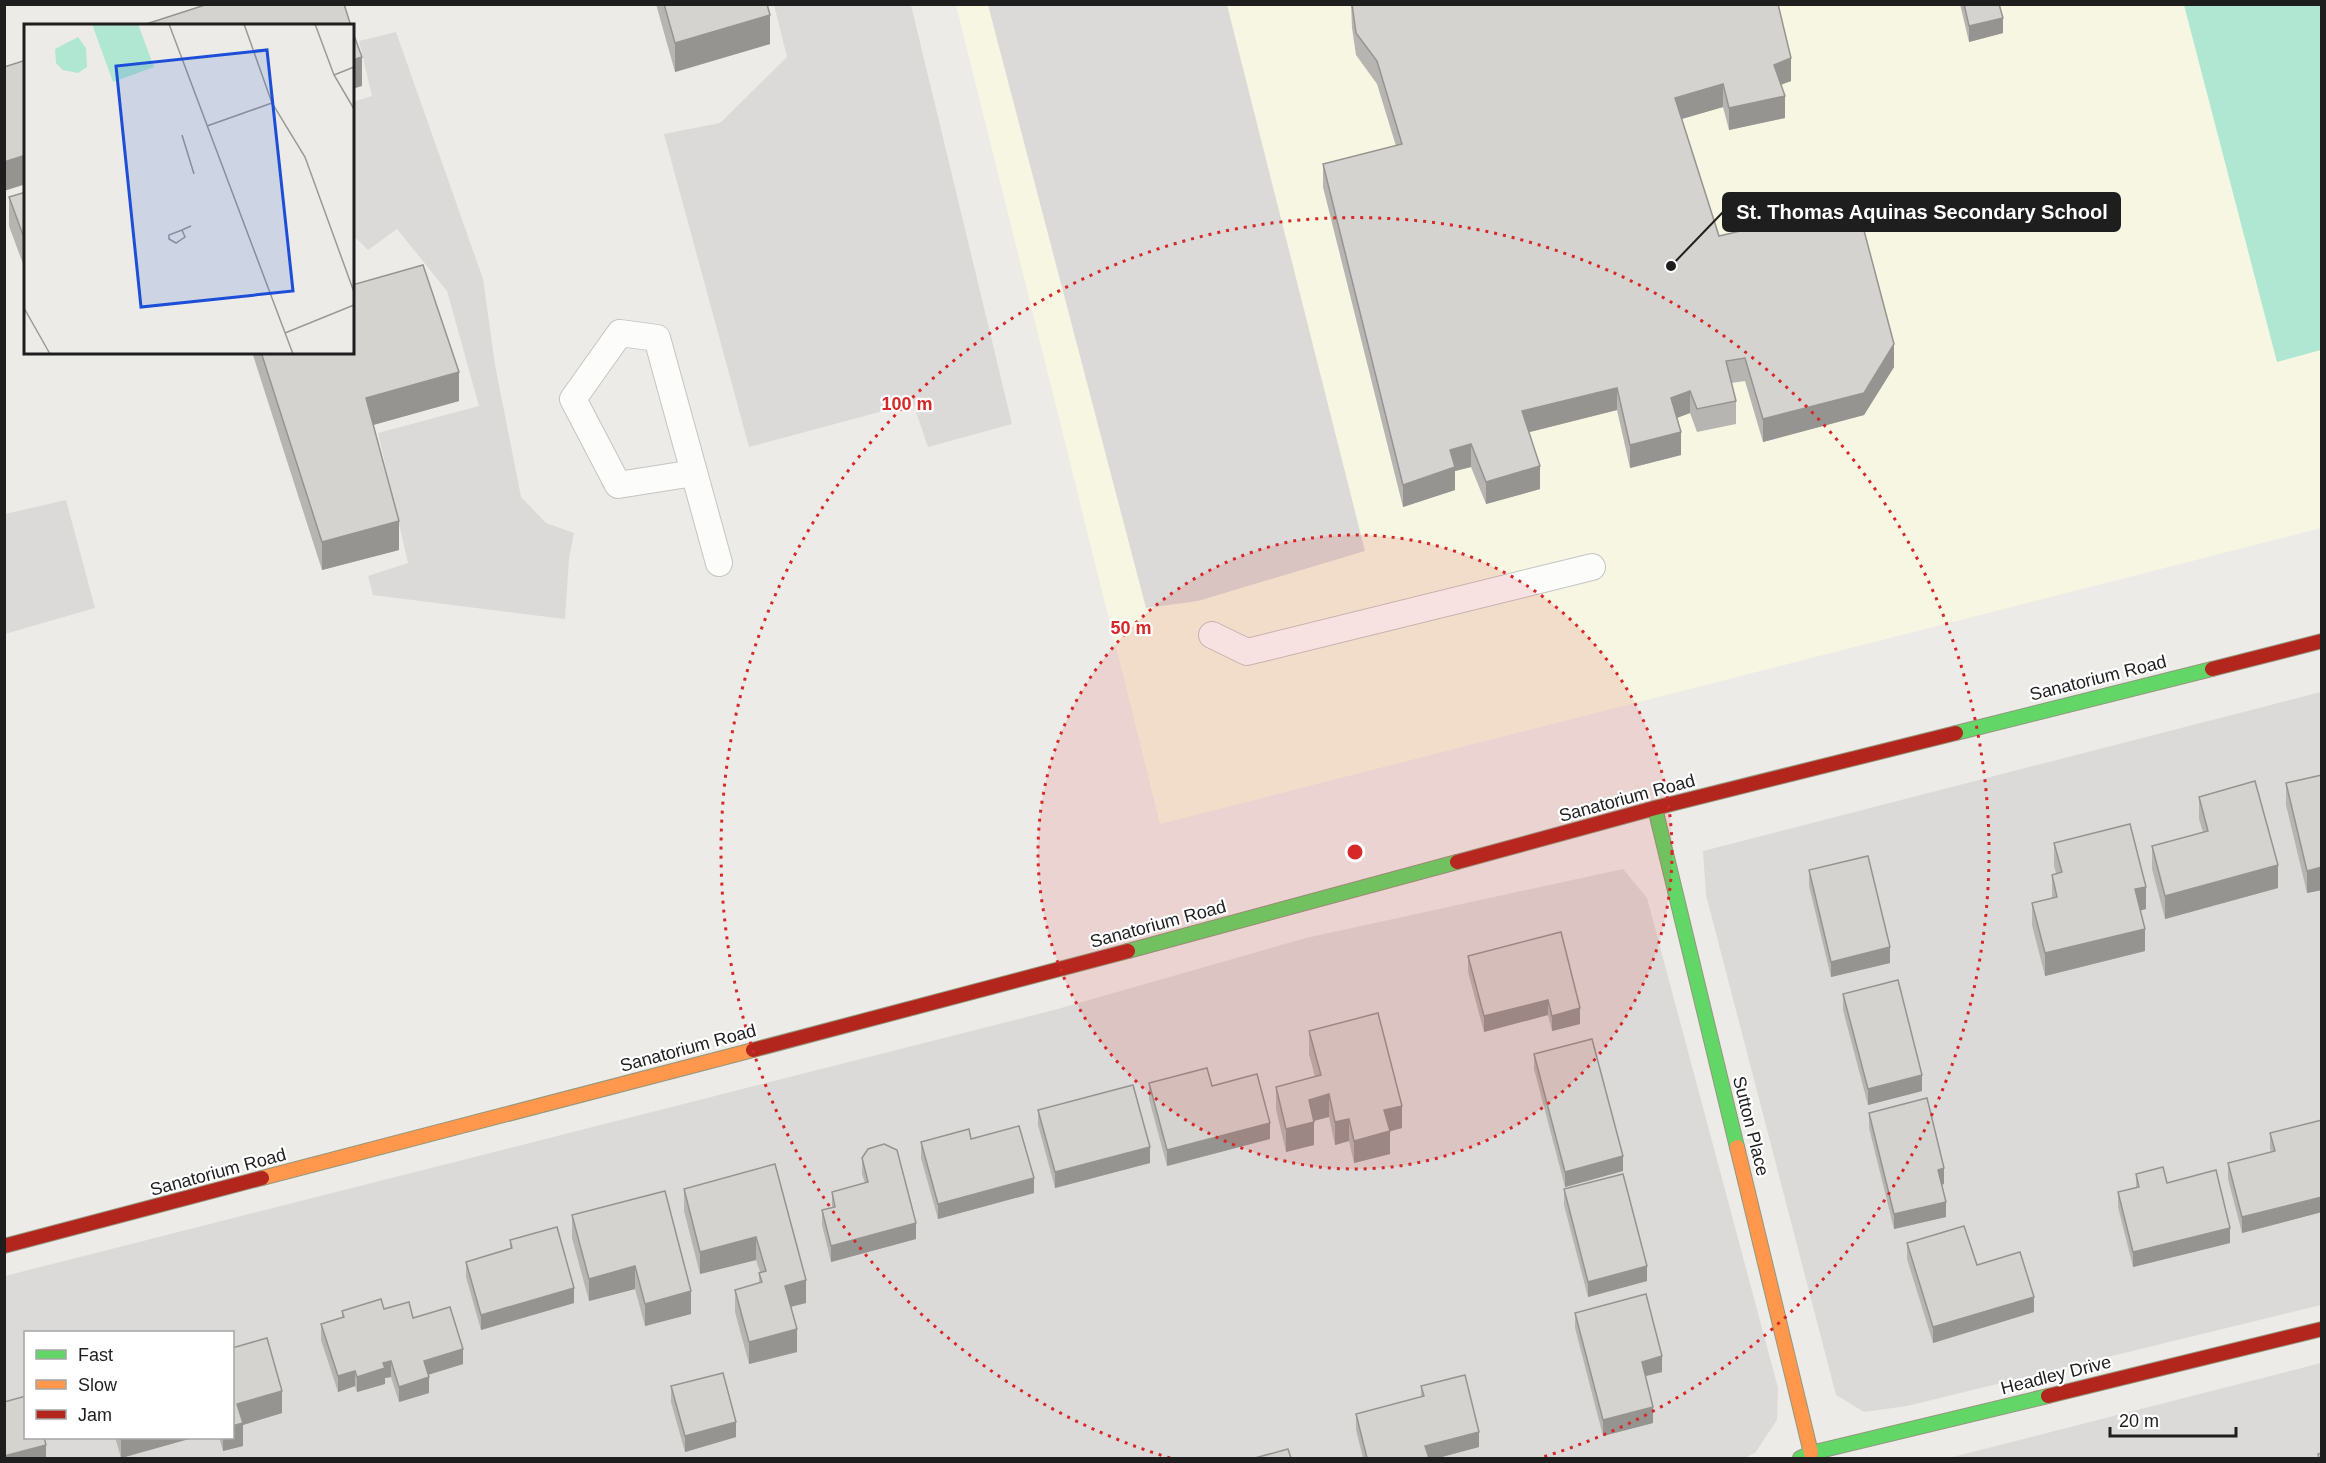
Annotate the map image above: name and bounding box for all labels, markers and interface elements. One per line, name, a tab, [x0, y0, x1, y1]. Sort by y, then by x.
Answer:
inset map	[24, 24, 354, 354]
callout: St. Thomas Aquinas Secondary School	[1723, 193, 2120, 231]
text: St. Thomas Aquinas Secondary School	[1736, 201, 2108, 223]
text: 100 m	[881, 394, 933, 414]
text: 50 m	[1110, 618, 1152, 638]
street label: Sanatorium Road	[2028, 651, 2168, 705]
street label: Sanatorium Road	[1557, 770, 1697, 826]
centre of rings	[1345, 842, 1365, 862]
street label: Sanatorium Road	[1088, 896, 1228, 952]
street label: Sanatorium Road	[618, 1020, 758, 1076]
street label: Sutton Place	[1729, 1074, 1773, 1178]
street label: Sanatorium Road	[148, 1144, 288, 1200]
legend	[24, 1331, 234, 1439]
text: Fast	[78, 1345, 113, 1365]
street label: Headley Drive	[1999, 1352, 2113, 1398]
text: Slow	[78, 1375, 118, 1395]
scale bar	[2110, 1400, 2236, 1438]
text: Jam	[78, 1405, 112, 1425]
text: 20 m	[2119, 1411, 2159, 1431]

